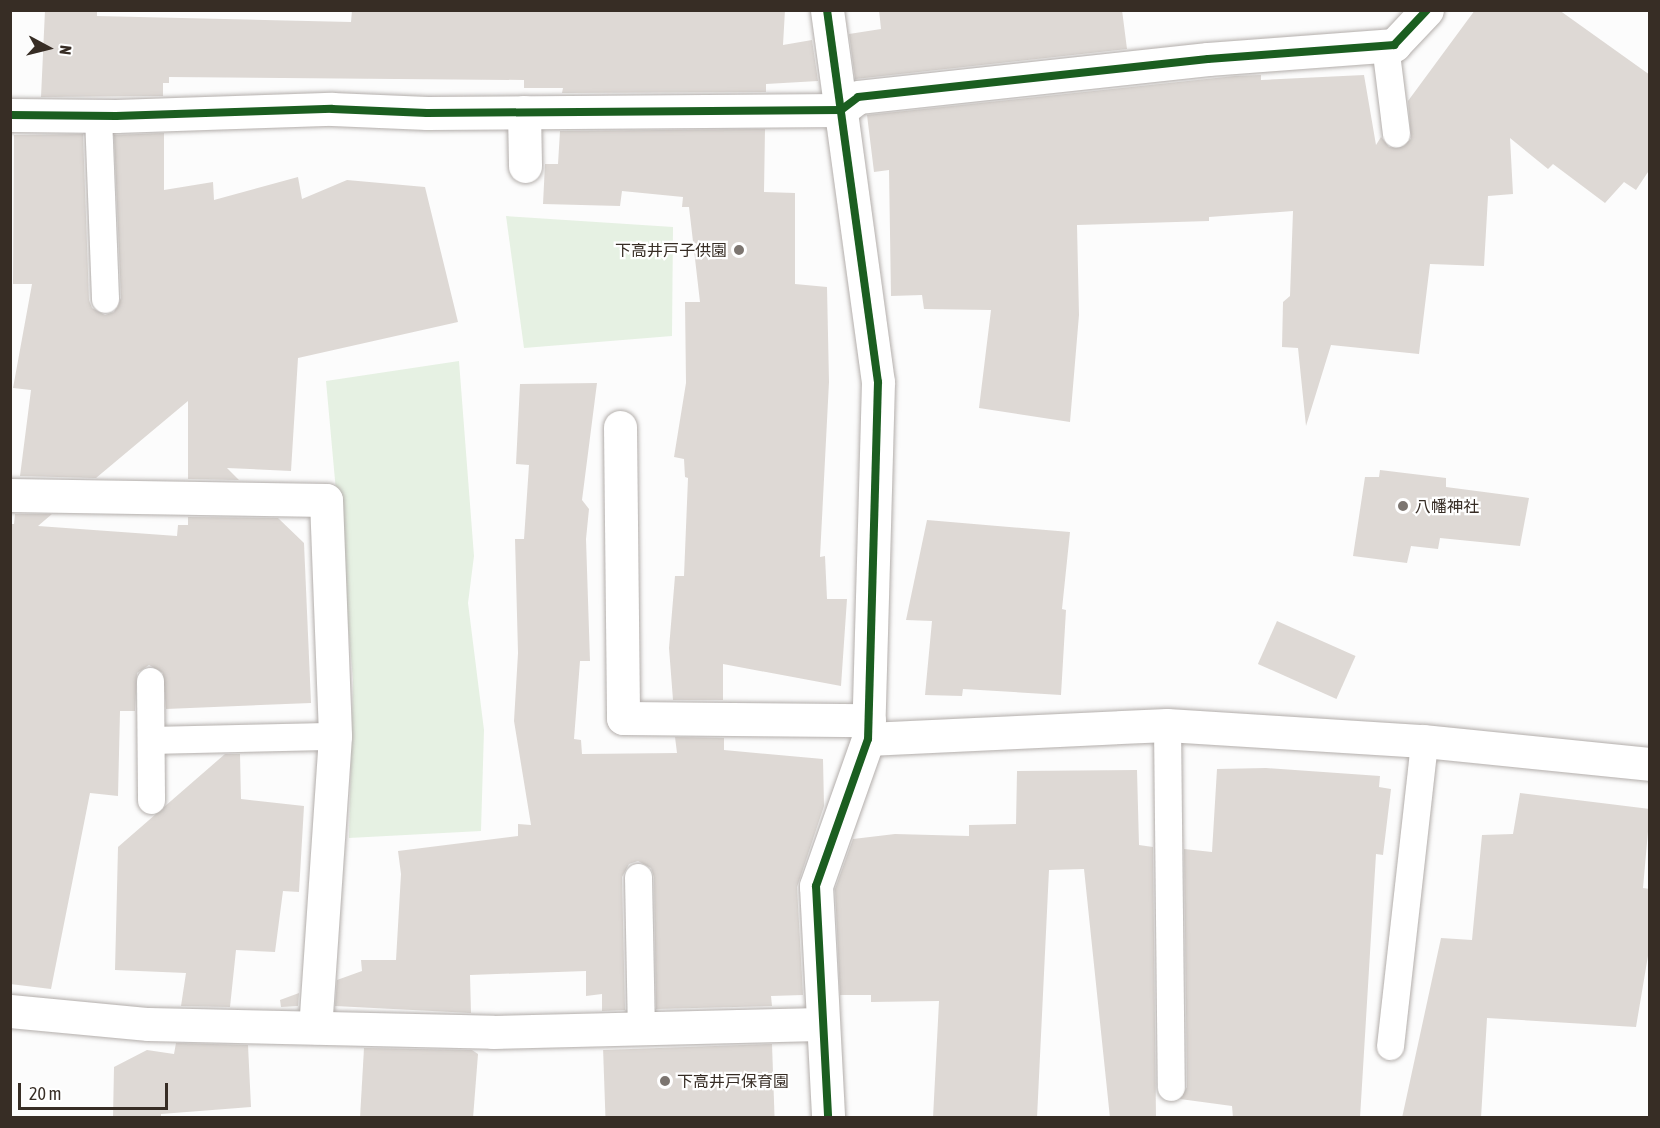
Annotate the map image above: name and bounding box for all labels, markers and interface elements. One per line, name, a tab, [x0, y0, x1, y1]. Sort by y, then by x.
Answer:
north arrow	[18, 18, 78, 78]
text: N	[56, 44, 75, 56]
place label: 下高井戸子供園	[615, 240, 727, 260]
marker: 下高井戸子供園	[732, 243, 746, 257]
place label: 八幡神社	[1415, 496, 1479, 516]
marker: 八幡神社	[1396, 499, 1410, 513]
scale bar	[21, 1071, 171, 1109]
place label: 下高井戸保育園	[677, 1071, 789, 1091]
marker: 下高井戸保育園	[658, 1074, 672, 1088]
text: 20 m	[29, 1083, 61, 1104]

